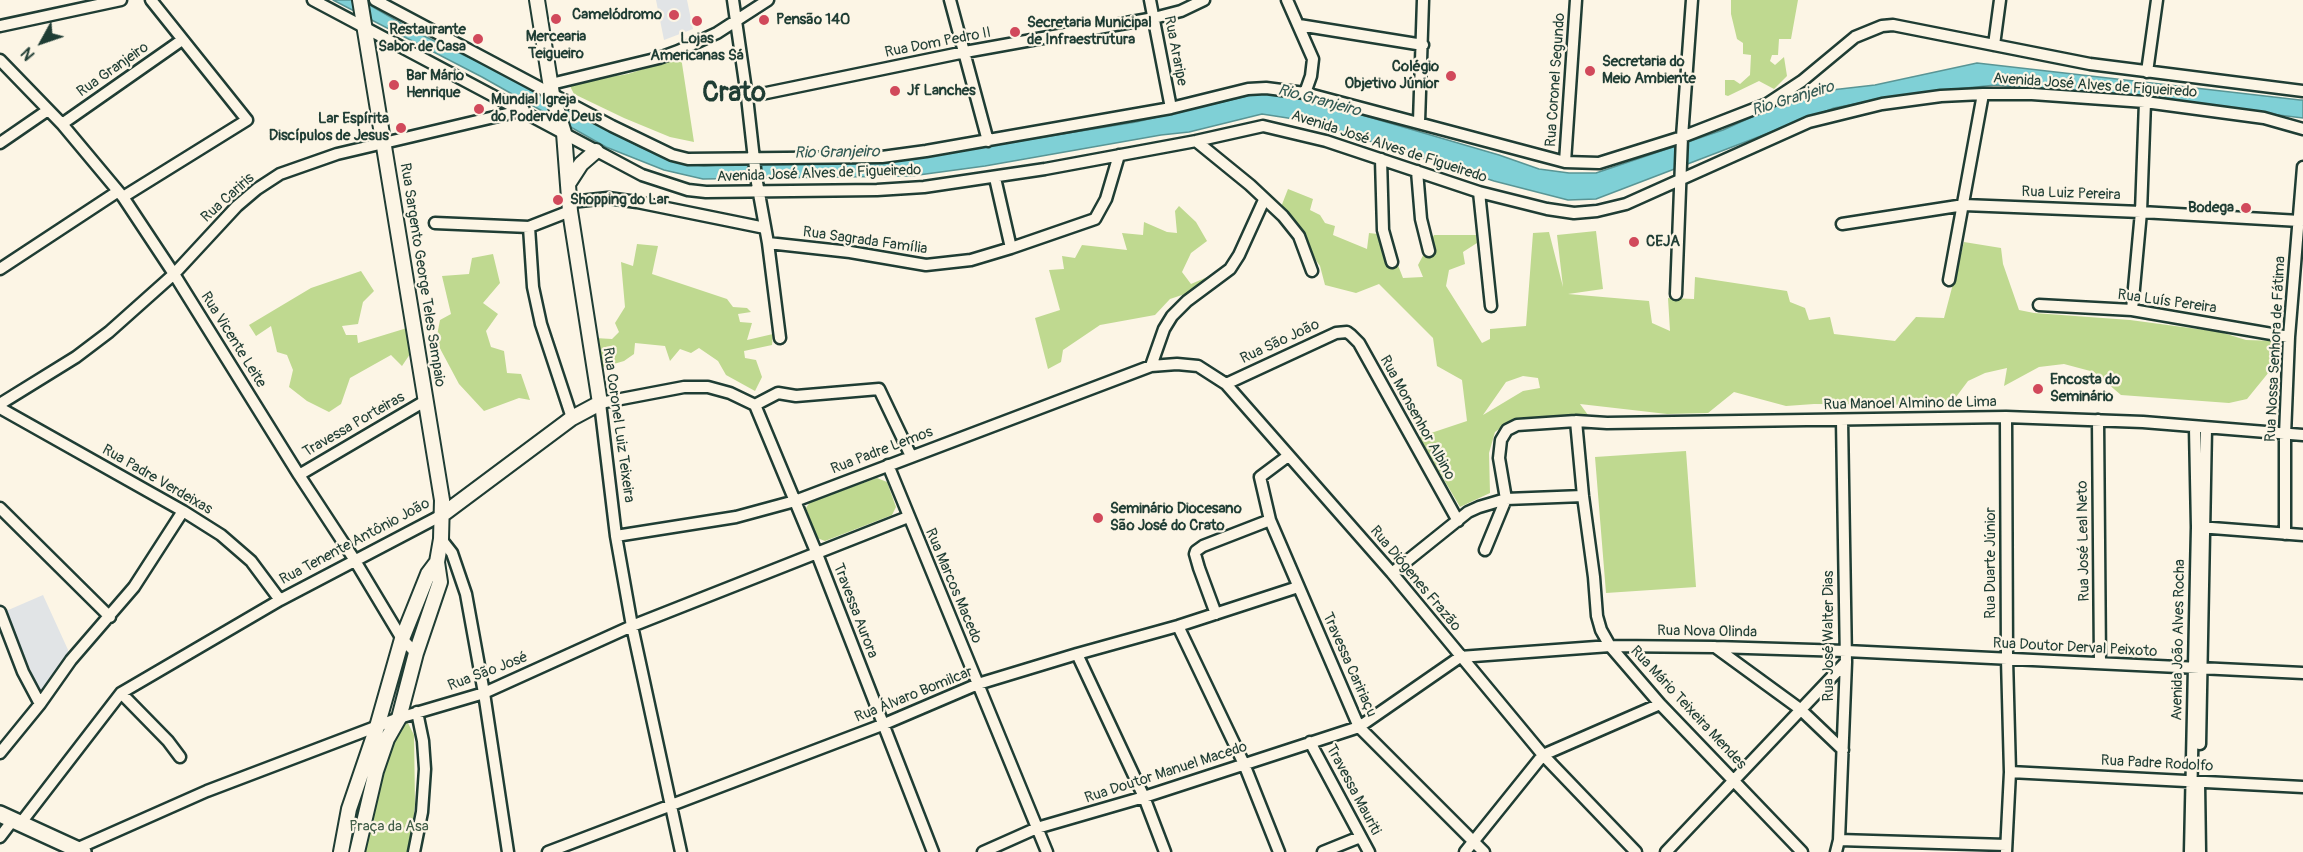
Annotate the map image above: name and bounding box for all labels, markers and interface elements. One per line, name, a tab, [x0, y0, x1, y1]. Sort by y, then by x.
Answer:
place label: Camelódromo	[572, 6, 662, 24]
marker: Camelódromo	[667, 8, 681, 22]
place label: Pensão 140	[776, 11, 850, 29]
north arrow	[12, 12, 72, 72]
marker: Mercearia Teigueiro	[549, 12, 563, 26]
street label: Rua Coronel Segundo	[1542, 12, 1570, 148]
marker: Pensão 140	[757, 13, 771, 27]
marker: Lojas Americanas Sá	[690, 14, 704, 28]
place label: Secretaria Municipal de Infraestrutura	[1027, 14, 1152, 49]
street label: Rua Araripe	[1159, 14, 1191, 88]
place label: Restaurante Sabor de Casa	[378, 21, 466, 56]
street label: Rua Dom Pedro II	[883, 24, 993, 62]
marker: Secretaria Municipal de Infraestrutura	[1008, 25, 1022, 39]
place label: Mercearia Teigueiro	[526, 28, 586, 63]
place label: Lojas Americanas Sá	[650, 30, 744, 65]
marker: Restaurante Sabor de Casa	[471, 32, 485, 46]
street label: Rua Granjeiro	[74, 39, 152, 101]
text: N	[17, 43, 39, 64]
place label: Secretaria do Meio Ambiente	[1602, 53, 1696, 88]
place label: Colégio Objetivo Júnior	[1345, 58, 1439, 93]
marker: Secretaria do Meio Ambiente	[1583, 64, 1597, 78]
place label: Bar Mário Henrique	[406, 67, 464, 102]
marker: Colégio Objetivo Júnior	[1444, 69, 1458, 83]
street label: Avenida José Alves de Figueiredo	[1992, 70, 2198, 102]
water label: Rio Granjeiro	[1750, 77, 1836, 121]
marker: Bar Mário Henrique	[387, 78, 401, 92]
district label: Crato	[702, 78, 766, 110]
water label: Rio Granjeiro	[1276, 81, 1362, 121]
place label: Jf Lanches	[907, 82, 976, 100]
marker: Jf Lanches	[888, 84, 902, 98]
place label: Mundial Igreja do Podervde Deus	[491, 91, 602, 126]
marker: Mundial Igreja do Podervde Deus	[472, 102, 486, 116]
street label: Avenida José Alves de Figueiredo	[1289, 107, 1489, 187]
place label: Lar Espírita Discípulos de Jesus	[269, 110, 389, 145]
marker: Lar Espírita Discípulos de Jesus	[394, 121, 408, 135]
water label: Rio Granjeiro	[794, 143, 880, 163]
street label: Avenida José Alves de Figueiredo	[716, 161, 922, 187]
street label: Rua Sargento George Teles Sampaio	[395, 162, 449, 388]
street label: Rua Cariris	[198, 169, 258, 227]
street label: Rua Luiz Pereira	[2021, 183, 2121, 205]
place label: Shopping do Lar	[570, 191, 669, 209]
marker: Shopping do Lar	[551, 193, 565, 207]
place label: Bodega	[2188, 199, 2234, 217]
marker: Bodega	[2239, 201, 2253, 215]
street label: Rua Sagrada Família	[802, 223, 928, 259]
place label: CEJA	[1646, 233, 1680, 251]
marker: CEJA	[1627, 235, 1641, 249]
street label: Rua Nossa Senhora de Fátima	[2262, 256, 2290, 442]
street label: Rua Luís Pereira	[2116, 286, 2218, 318]
street label: Rua Vicente Leite	[196, 289, 270, 391]
street label: Rua São João	[1238, 316, 1322, 368]
street label: Rua Coronel Luiz Teixeira	[598, 346, 638, 504]
street label: Rua Monsenhor Albino	[1375, 353, 1459, 483]
place label: Encosta do Seminário	[2050, 371, 2120, 406]
marker: Encosta do Seminário	[2031, 382, 2045, 396]
street label: Travessa Porteiras	[300, 388, 408, 462]
street label: Rua Manoel Almino de Lima	[1823, 393, 1997, 415]
street label: Rua Padre Lemos	[828, 423, 936, 479]
street label: Rua Padre Verdeixas	[99, 441, 215, 519]
street label: Rua José Leal Neto	[2074, 480, 2094, 602]
street label: Rua Tenente Antônio João	[277, 495, 433, 589]
place label: Seminário Diocesano São José do Crato	[1110, 500, 1242, 535]
street label: Rua Duarte Júnior	[1982, 507, 2000, 619]
marker: Seminário Diocesano São José do Crato	[1091, 511, 1105, 525]
street label: Rua Diógenes Frazão	[1366, 523, 1464, 635]
street label: Rua Marcos Macedo	[921, 526, 985, 646]
street label: Avenida João Alves Rocha	[2169, 559, 2189, 721]
street label: Travessa Aurora	[829, 561, 881, 661]
street label: Rua José Walter Dias	[1820, 571, 1838, 701]
street label: Travessa Caririaçu	[1318, 610, 1380, 720]
street label: Rua Nova Olinda	[1657, 622, 1757, 642]
street label: Rua Doutor Derval Peixoto	[1992, 635, 2158, 661]
street label: Rua Mário Teixeira Mendes	[1626, 643, 1750, 773]
street label: Rua São José	[445, 649, 531, 695]
street label: Rua Álvaro Bomilcar	[852, 663, 976, 727]
street label: Rua Doutor Manuel Macedo	[1083, 738, 1249, 808]
street label: Travessa Mauriti	[1322, 742, 1384, 838]
street label: Rua Padre Rodolfo	[2100, 752, 2214, 776]
park label: Praça da Asa	[349, 818, 429, 836]

